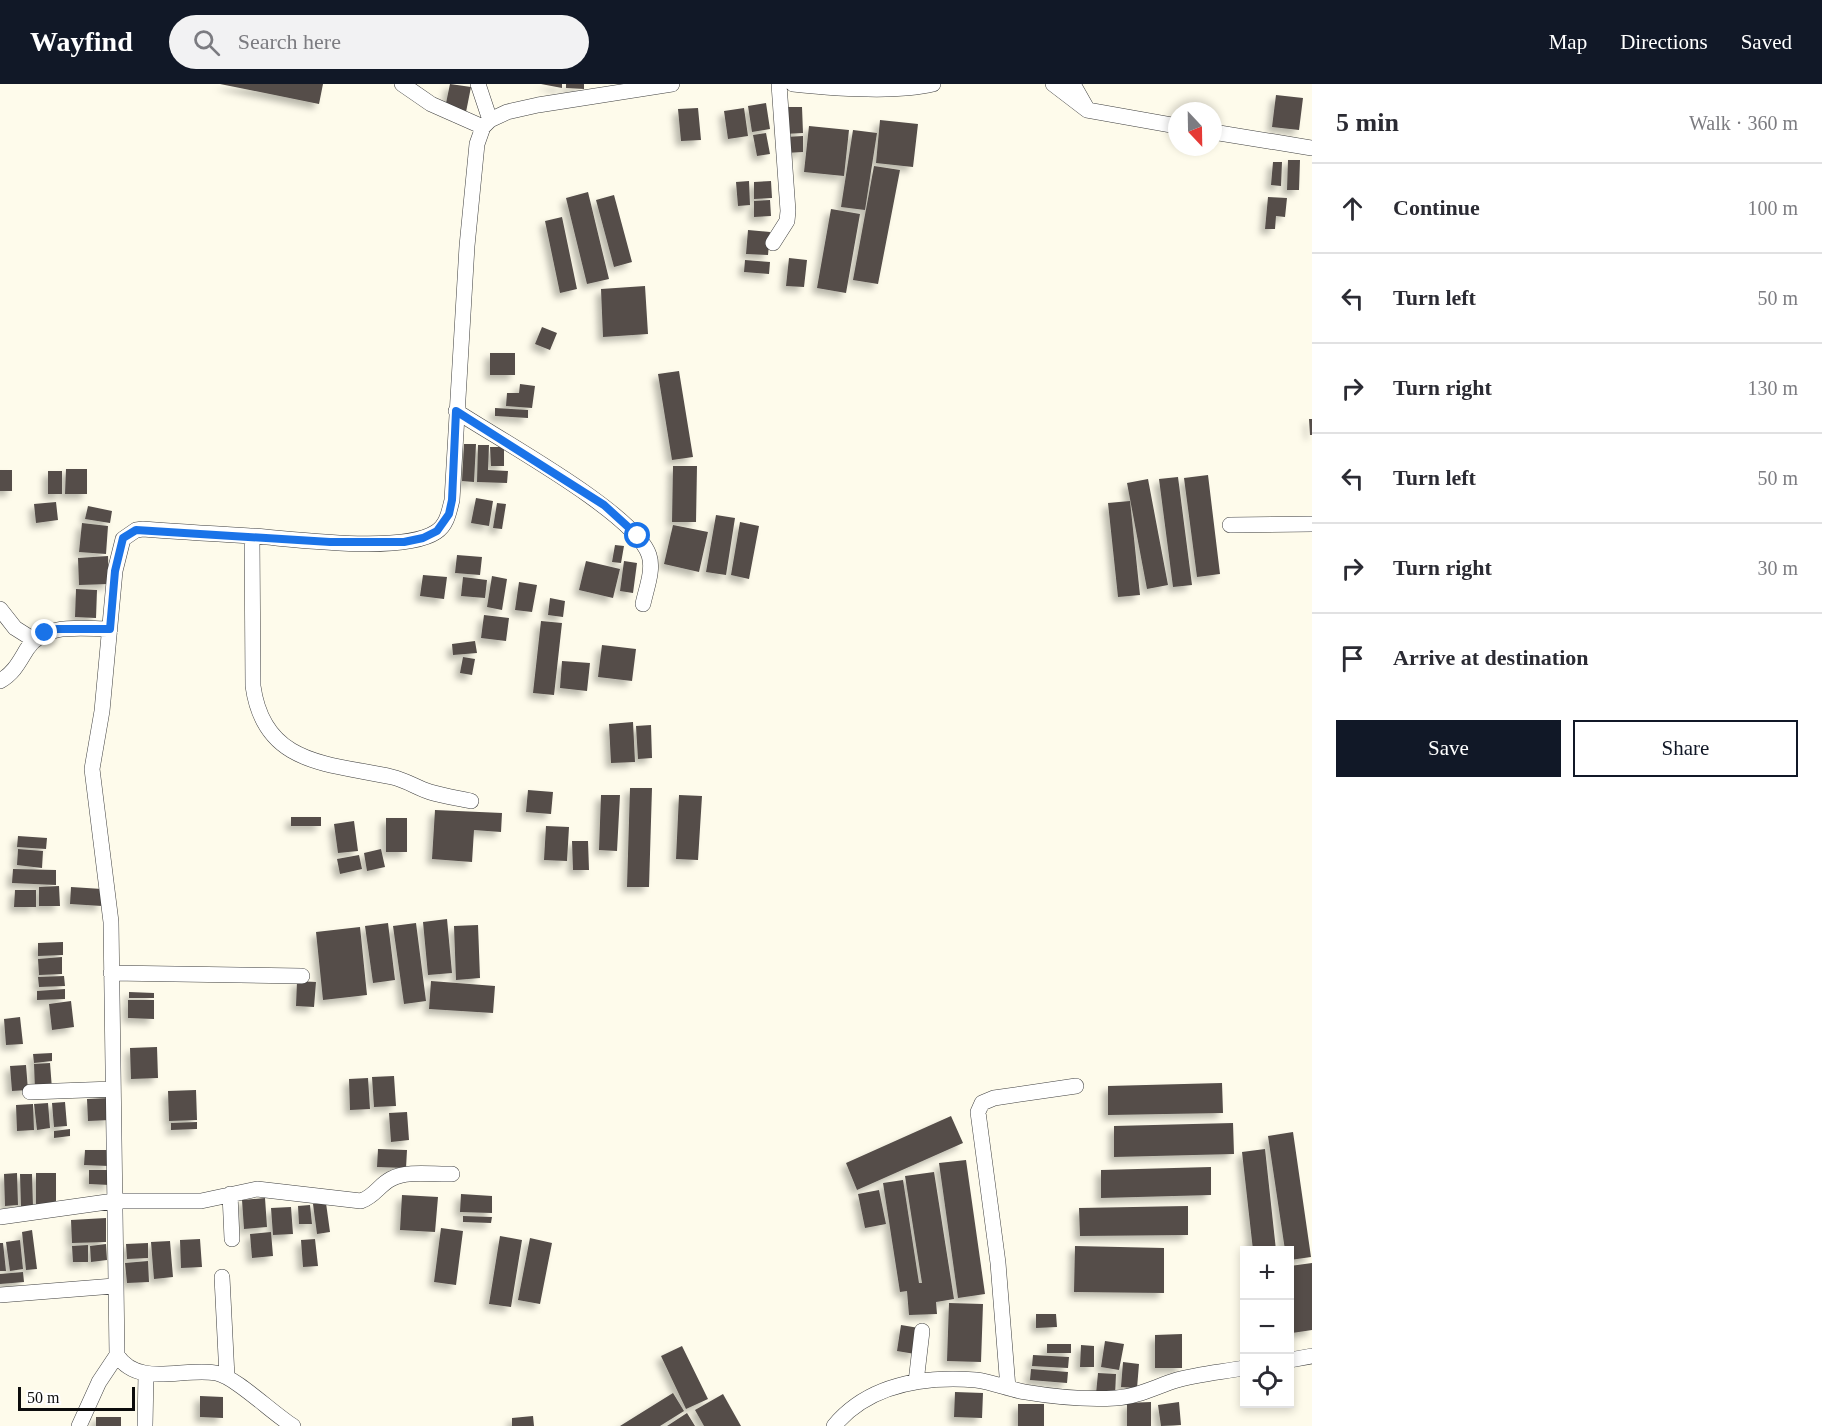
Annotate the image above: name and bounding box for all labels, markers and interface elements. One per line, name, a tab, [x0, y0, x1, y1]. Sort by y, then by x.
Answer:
search box	[169, 15, 589, 69]
text: Wayfind	[30, 26, 133, 57]
icon: search	[190, 26, 223, 59]
text: Search here	[238, 29, 341, 54]
text: Map	[1549, 30, 1587, 54]
text: Directions	[1620, 30, 1708, 54]
text: Saved	[1741, 30, 1792, 54]
north arrow	[1168, 102, 1222, 156]
text: 5 min	[1336, 108, 1399, 137]
text: Walk · 360 m	[1689, 112, 1798, 134]
icon: ahead	[1336, 192, 1369, 225]
text: Continue	[1393, 195, 1480, 220]
text: 100 m	[1747, 197, 1798, 219]
icon: left	[1336, 282, 1369, 315]
text: Turn left	[1393, 285, 1476, 310]
text: 50 m	[1757, 287, 1798, 309]
icon: right	[1336, 372, 1369, 405]
text: Turn right	[1393, 375, 1492, 400]
text: 130 m	[1747, 377, 1798, 399]
icon: left	[1336, 462, 1369, 495]
text: Turn left	[1393, 465, 1476, 490]
text: 50 m	[1757, 467, 1798, 489]
route start	[624, 522, 650, 548]
icon: right	[1336, 552, 1369, 585]
text: Turn right	[1393, 555, 1492, 580]
text: 30 m	[1757, 557, 1798, 579]
route end	[31, 619, 57, 645]
icon: arrive	[1336, 642, 1369, 675]
text: Arrive at destination	[1393, 645, 1589, 670]
button: Save	[1336, 720, 1561, 777]
button: Share	[1573, 720, 1798, 777]
map controls	[1240, 1246, 1294, 1408]
button: +	[1240, 1246, 1294, 1300]
button: −	[1240, 1300, 1294, 1354]
button: locate	[1240, 1354, 1294, 1408]
scale bar	[18, 1384, 135, 1412]
text: 50 m	[27, 1389, 59, 1406]

